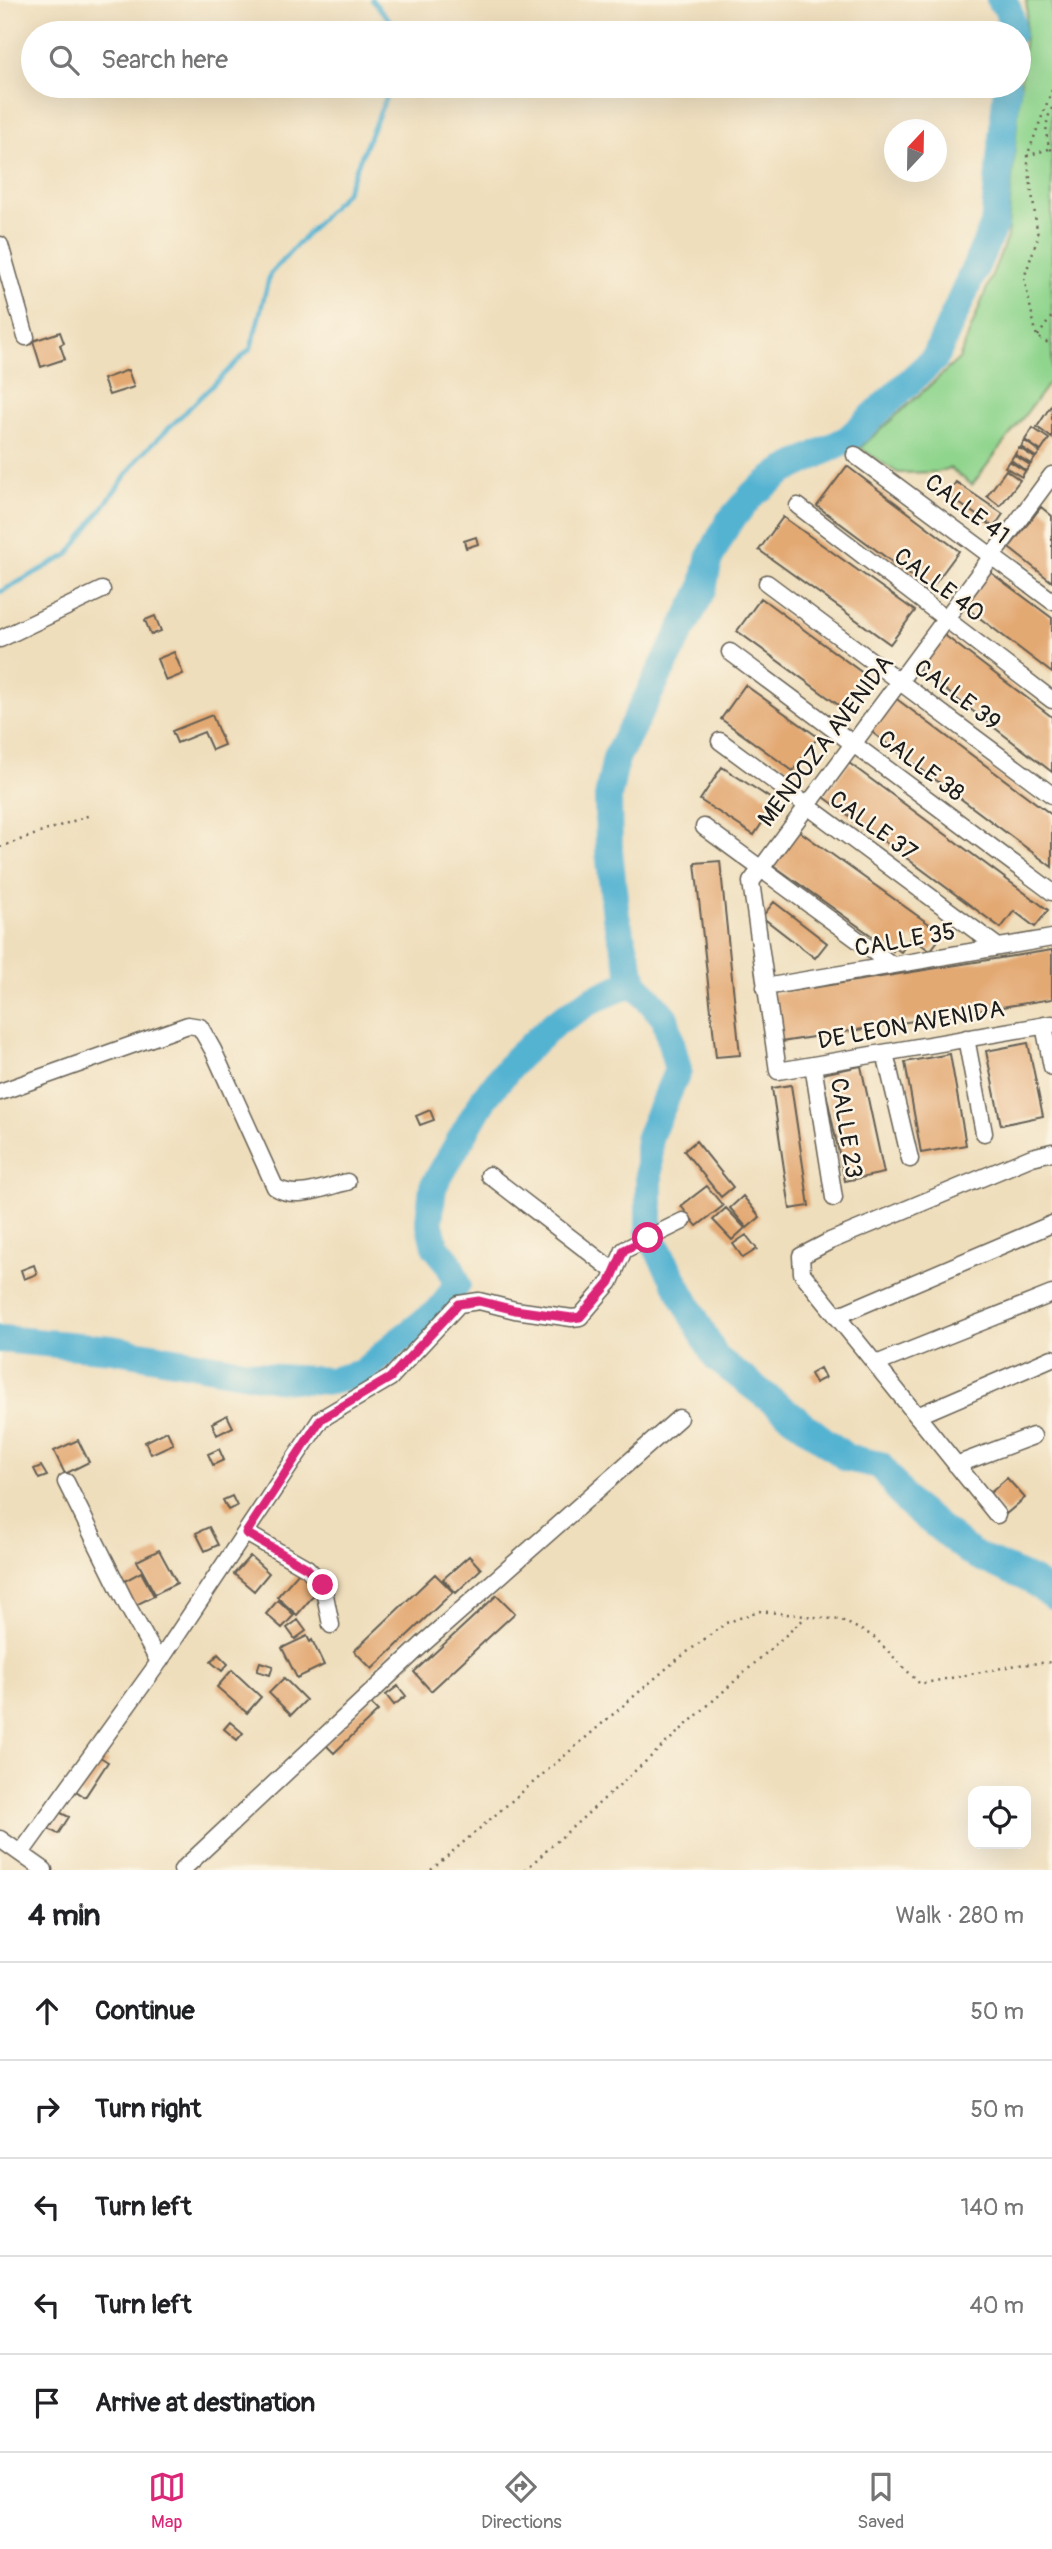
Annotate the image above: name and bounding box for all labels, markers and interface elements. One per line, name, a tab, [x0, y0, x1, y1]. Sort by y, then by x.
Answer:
search box	[21, 21, 1031, 98]
icon: search	[45, 41, 83, 79]
text: Search here	[101, 44, 228, 76]
north arrow	[884, 119, 947, 182]
street label: CALLE 41	[919, 468, 1015, 550]
street label: CALLE 40	[888, 542, 990, 628]
street label: MENDOZA AVENIDA	[752, 649, 900, 833]
street label: CALLE 39	[908, 653, 1006, 737]
street label: CALLE 38	[872, 724, 970, 808]
street label: CALLE 37	[824, 785, 923, 868]
street label: CALLE 35	[852, 917, 958, 963]
street label: DE LEON AVENIDA	[815, 994, 1007, 1056]
street label: CALLE 23	[824, 1076, 868, 1180]
route start	[632, 1222, 663, 1253]
route end	[307, 1569, 338, 1600]
map controls	[968, 1786, 1031, 1849]
button: locate	[968, 1786, 1031, 1849]
text: 4 min	[28, 1897, 101, 1934]
text: Walk · 280 m	[896, 1901, 1024, 1930]
icon: ahead	[28, 1992, 66, 2030]
text: Continue	[95, 1995, 195, 2027]
text: 50 m	[970, 1997, 1024, 2026]
icon: right	[28, 2090, 66, 2128]
text: Turn right	[95, 2093, 201, 2125]
text: 50 m	[970, 2095, 1024, 2124]
icon: left	[28, 2188, 66, 2226]
text: Turn left	[95, 2191, 191, 2223]
text: 140 m	[961, 2193, 1024, 2222]
icon: left	[28, 2286, 66, 2324]
text: Turn left	[95, 2289, 191, 2321]
text: 40 m	[970, 2291, 1024, 2320]
icon: arrive	[28, 2384, 66, 2422]
text: Arrive at destination	[95, 2387, 315, 2419]
tab: Map	[148, 2468, 186, 2534]
tab: Directions	[481, 2468, 562, 2534]
tab: Saved	[857, 2468, 904, 2534]

